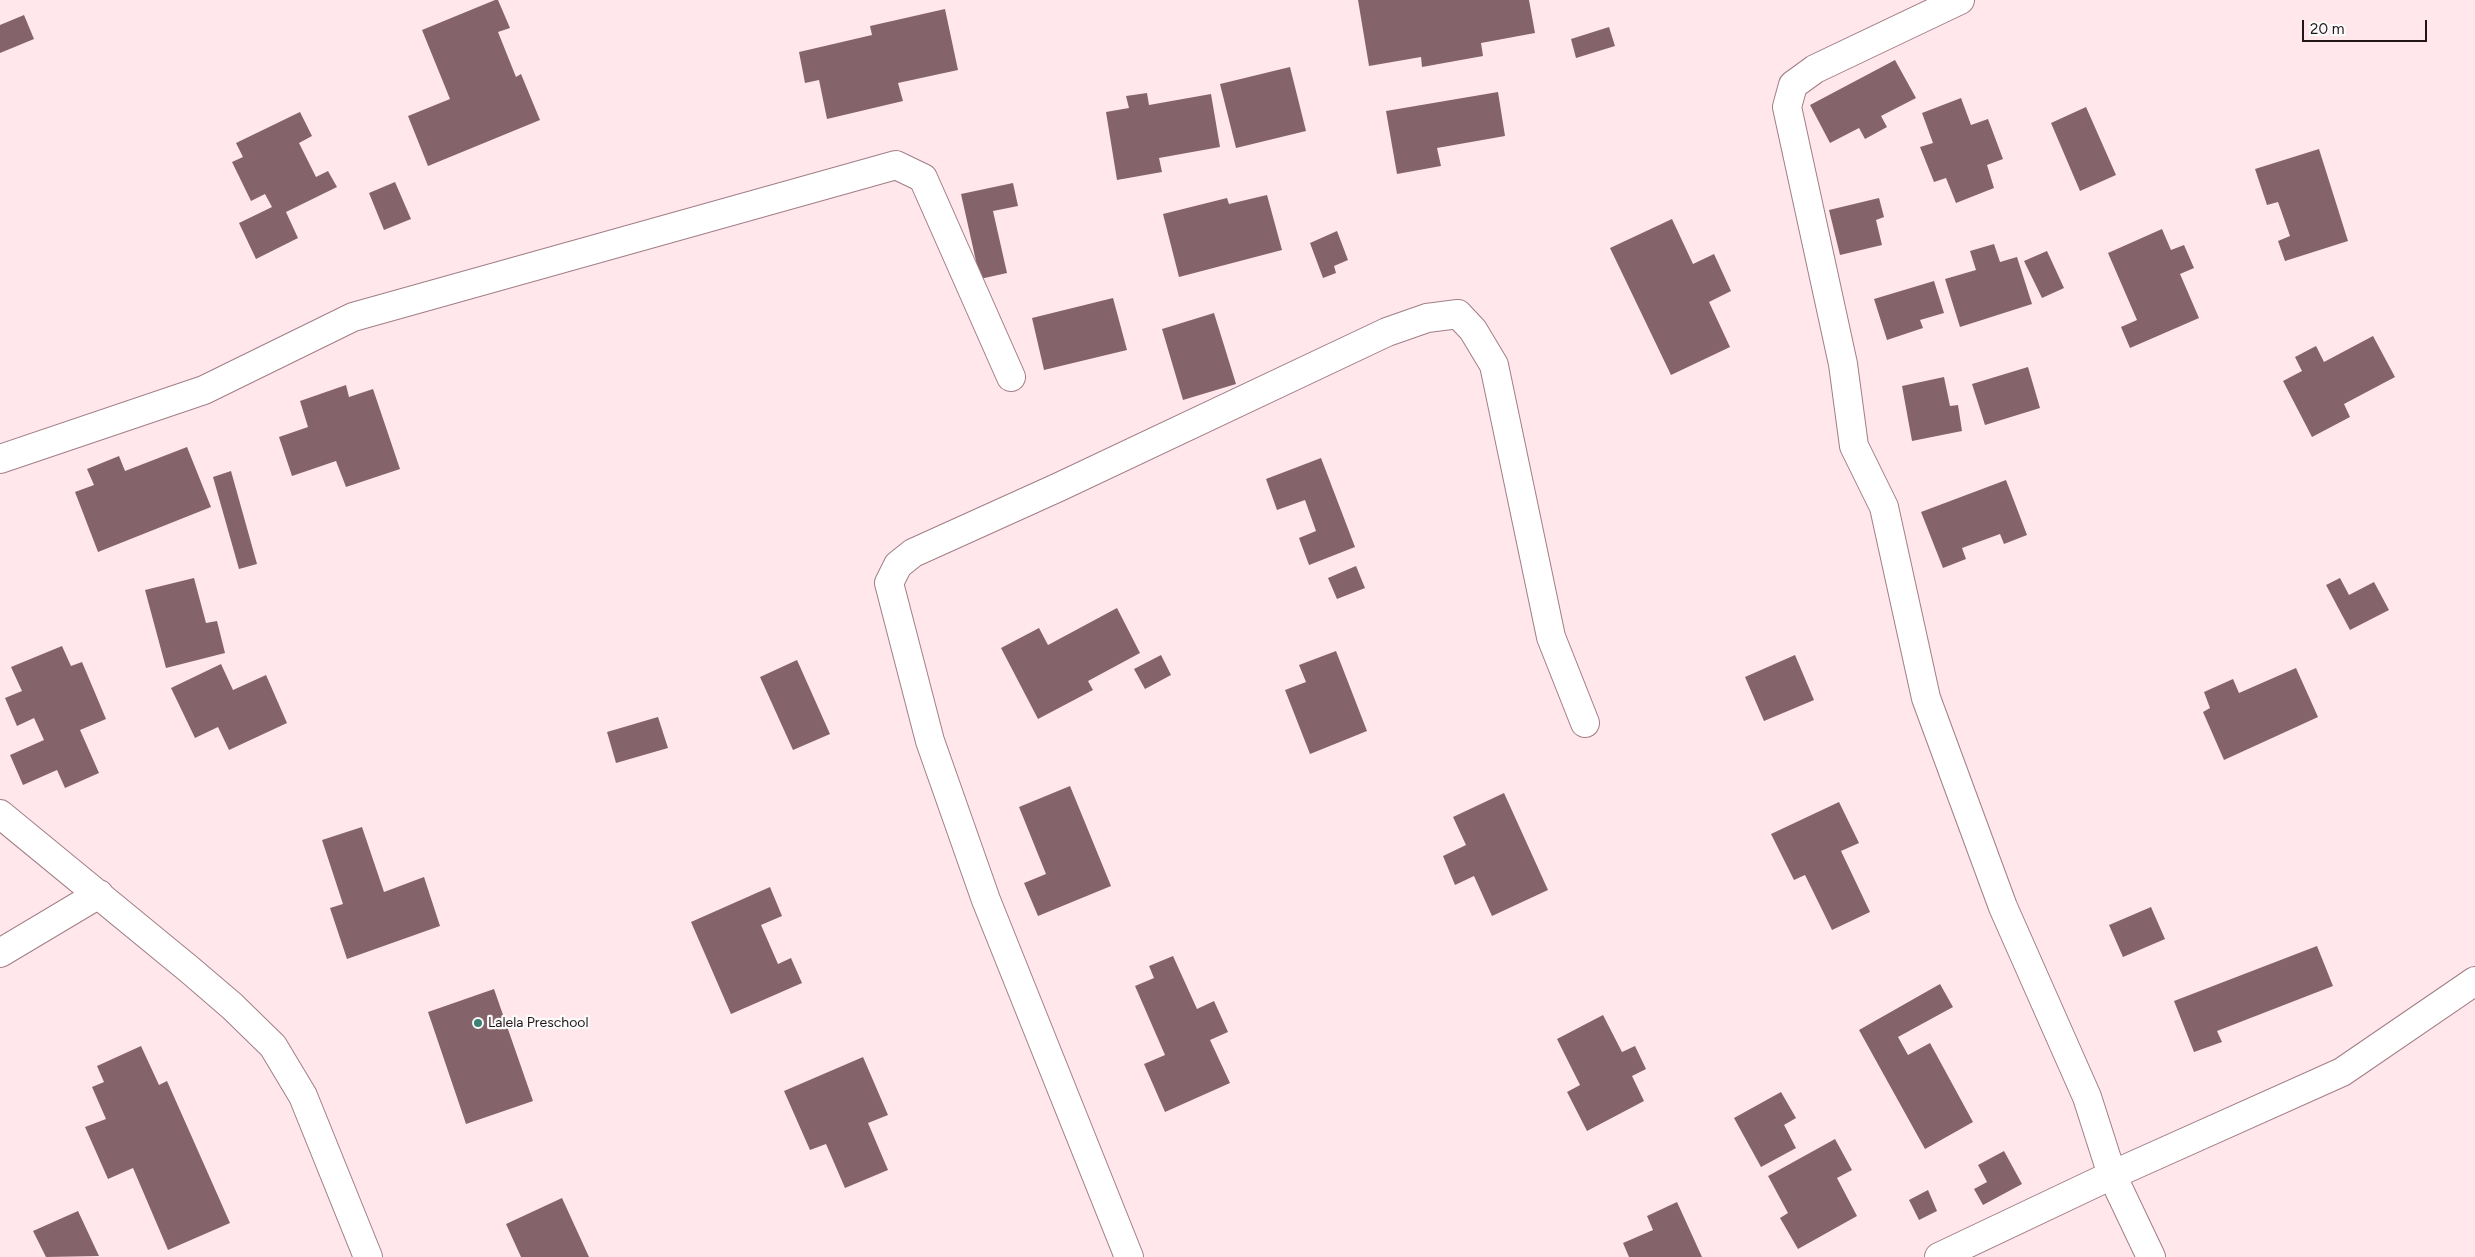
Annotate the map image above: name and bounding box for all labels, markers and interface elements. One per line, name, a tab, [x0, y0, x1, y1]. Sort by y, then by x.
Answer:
scale bar	[2305, 10, 2430, 42]
text: 20 m	[2310, 20, 2344, 38]
place label: Lalela Preschool	[488, 1015, 588, 1031]
marker: Lalela Preschool	[472, 1017, 484, 1029]

